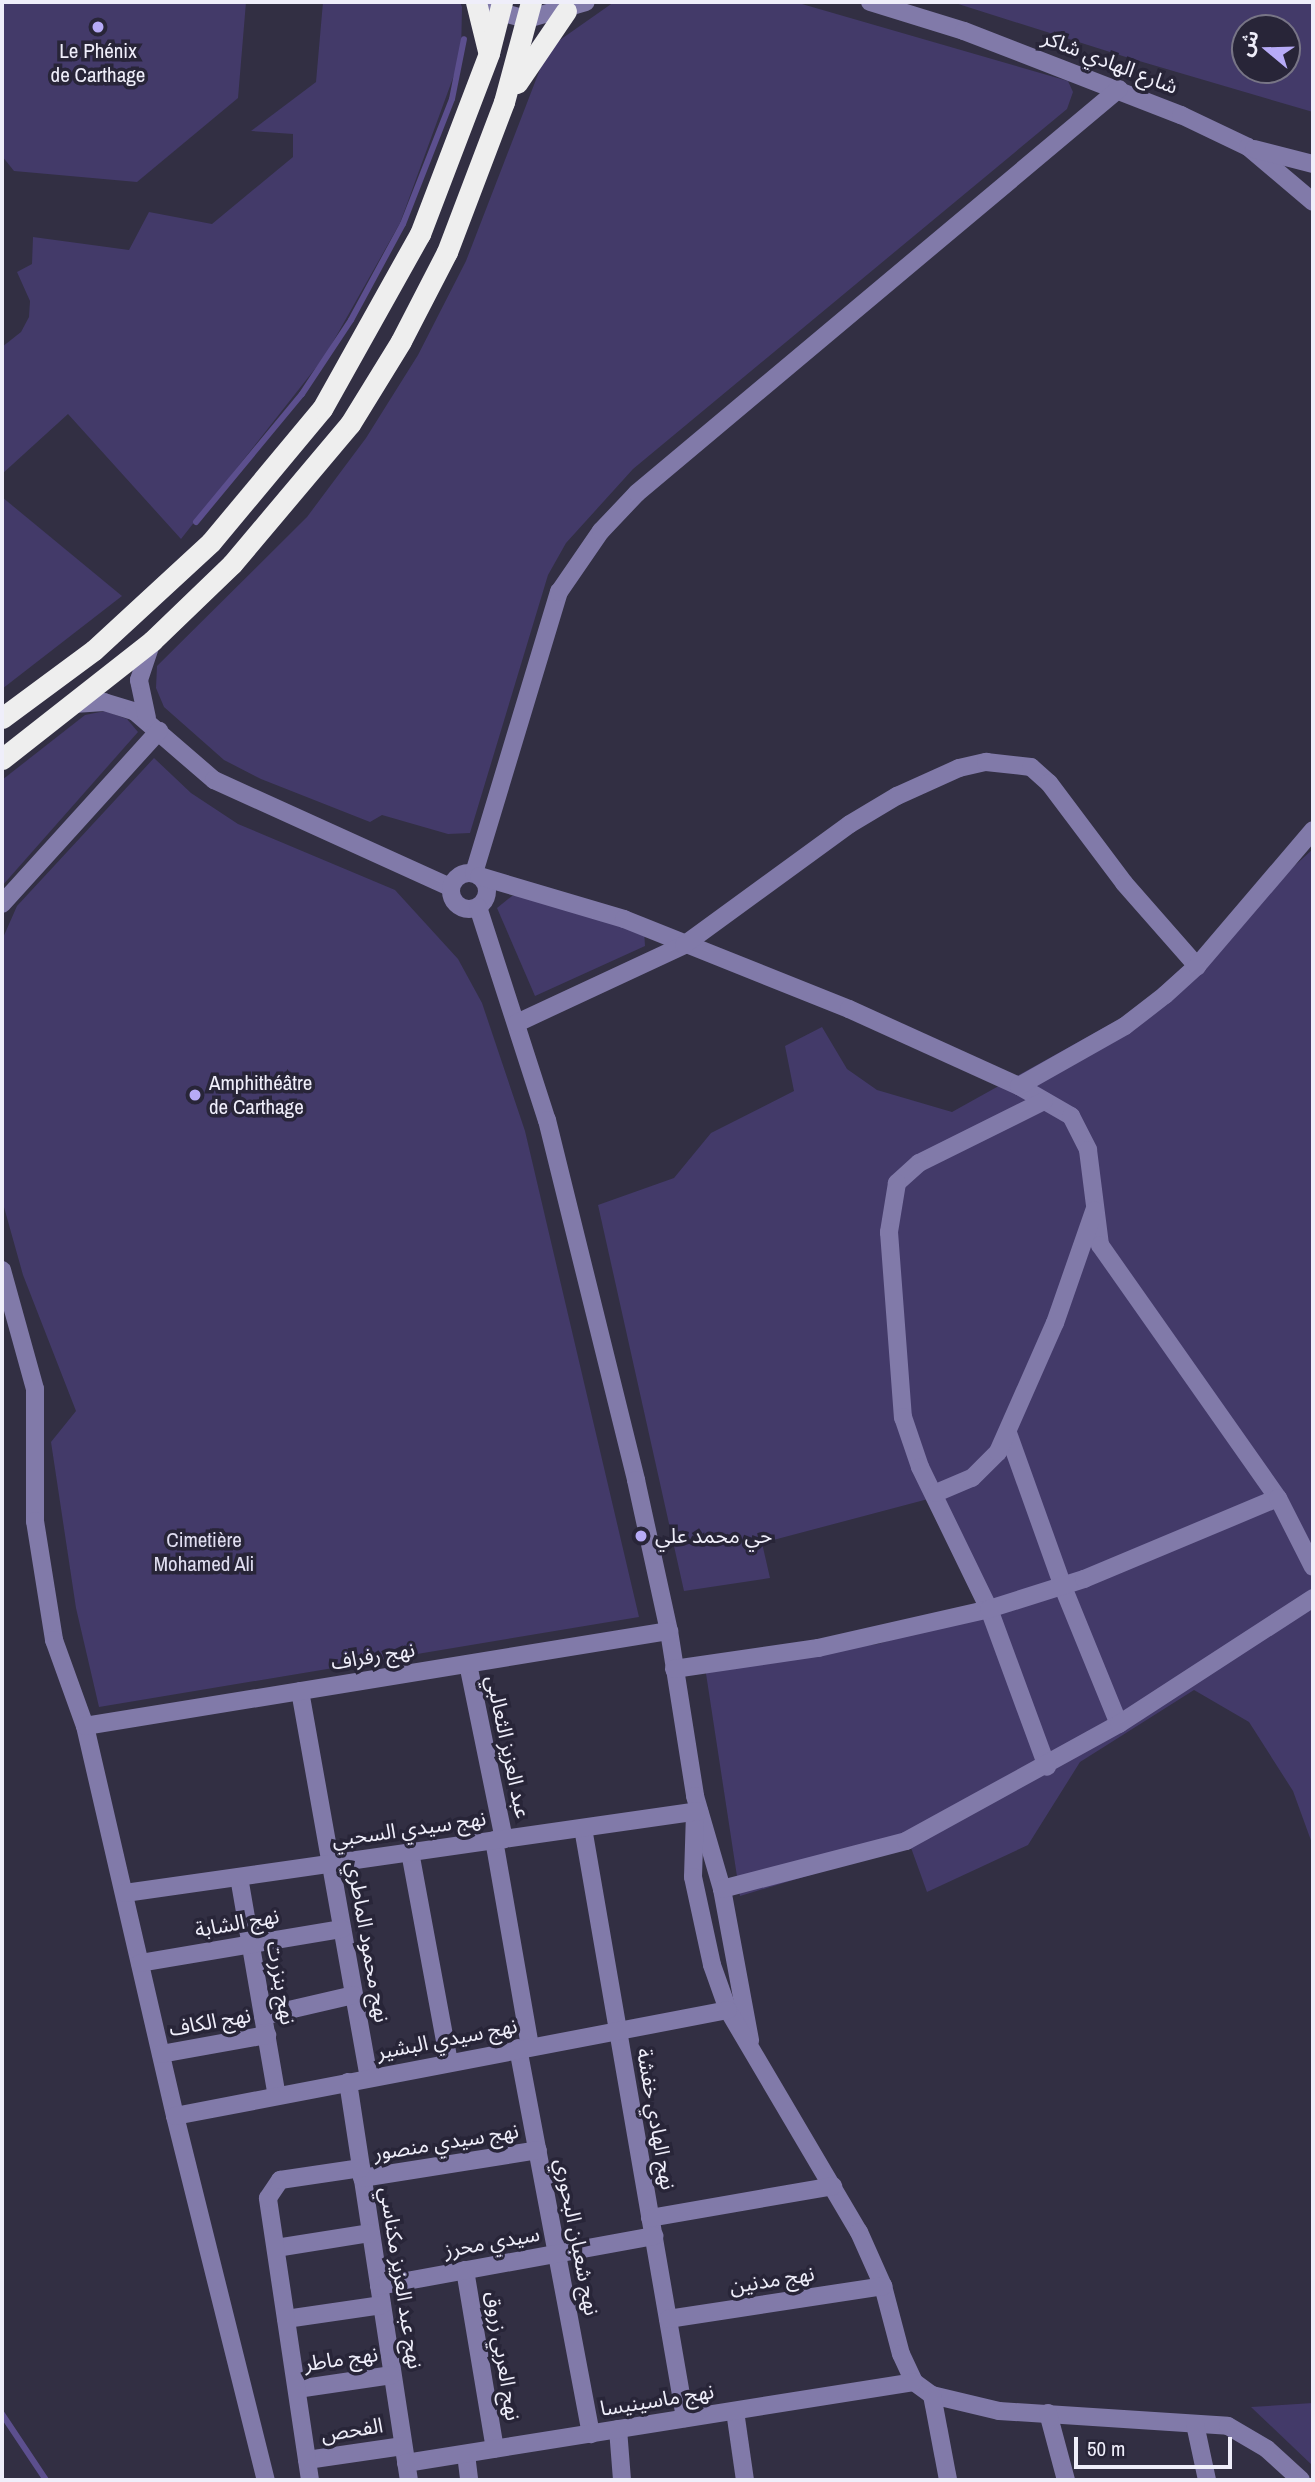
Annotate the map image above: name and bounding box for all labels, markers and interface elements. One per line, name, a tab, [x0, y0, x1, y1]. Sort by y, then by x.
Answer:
north arrow	[1231, 14, 1301, 84]
marker: Le Phénix de Carthage	[90, 19, 106, 35]
street label: شارع الهادي شاكر	[1039, 25, 1181, 99]
text: ش	[1232, 26, 1265, 59]
place label: Le Phénix de Carthage	[51, 38, 145, 88]
place label: Amphithéâtre de Carthage	[209, 1070, 312, 1120]
marker: Amphithéâtre de Carthage	[187, 1087, 203, 1103]
place label: حي محمد علي	[655, 1523, 772, 1549]
park label: Cimetière Mohamed Ali	[153, 1527, 255, 1577]
marker: حي محمد علي	[633, 1528, 649, 1544]
street label: نهج رفراف	[329, 1637, 417, 1675]
street label: عبد العزيز الثعالبي	[481, 1673, 535, 1821]
street label: نهج سيدي السحبي	[330, 1806, 488, 1852]
street label: نهج محمود الماطري	[341, 1859, 395, 2025]
street label: نهج الشابة	[193, 1903, 281, 1943]
street label: نهج بنزرت	[261, 1939, 301, 2027]
street label: نهج الكاف	[167, 2002, 253, 2042]
street label: نهج سيدي البشير	[375, 2013, 519, 2065]
street label: نهج الهادي خفشة	[631, 2046, 681, 2192]
street label: نهج سيدي منصور	[372, 2118, 520, 2166]
street label: نهج شعبان البحوري	[549, 2156, 605, 2318]
street label: نهج عبد العزيز مكناسي	[374, 2185, 428, 2371]
street label: سيدي محرز	[442, 2221, 542, 2263]
street label: نهج مدنين	[728, 2261, 816, 2299]
street label: نهج العربي زروق	[480, 2289, 526, 2423]
street label: نهج ماطر	[302, 2341, 380, 2377]
street label: نهج ماسينيسا	[598, 2379, 716, 2421]
street label: الفحص	[319, 2413, 385, 2447]
scale bar	[1077, 2422, 1234, 2466]
text: 50 m	[1087, 2434, 1125, 2463]

